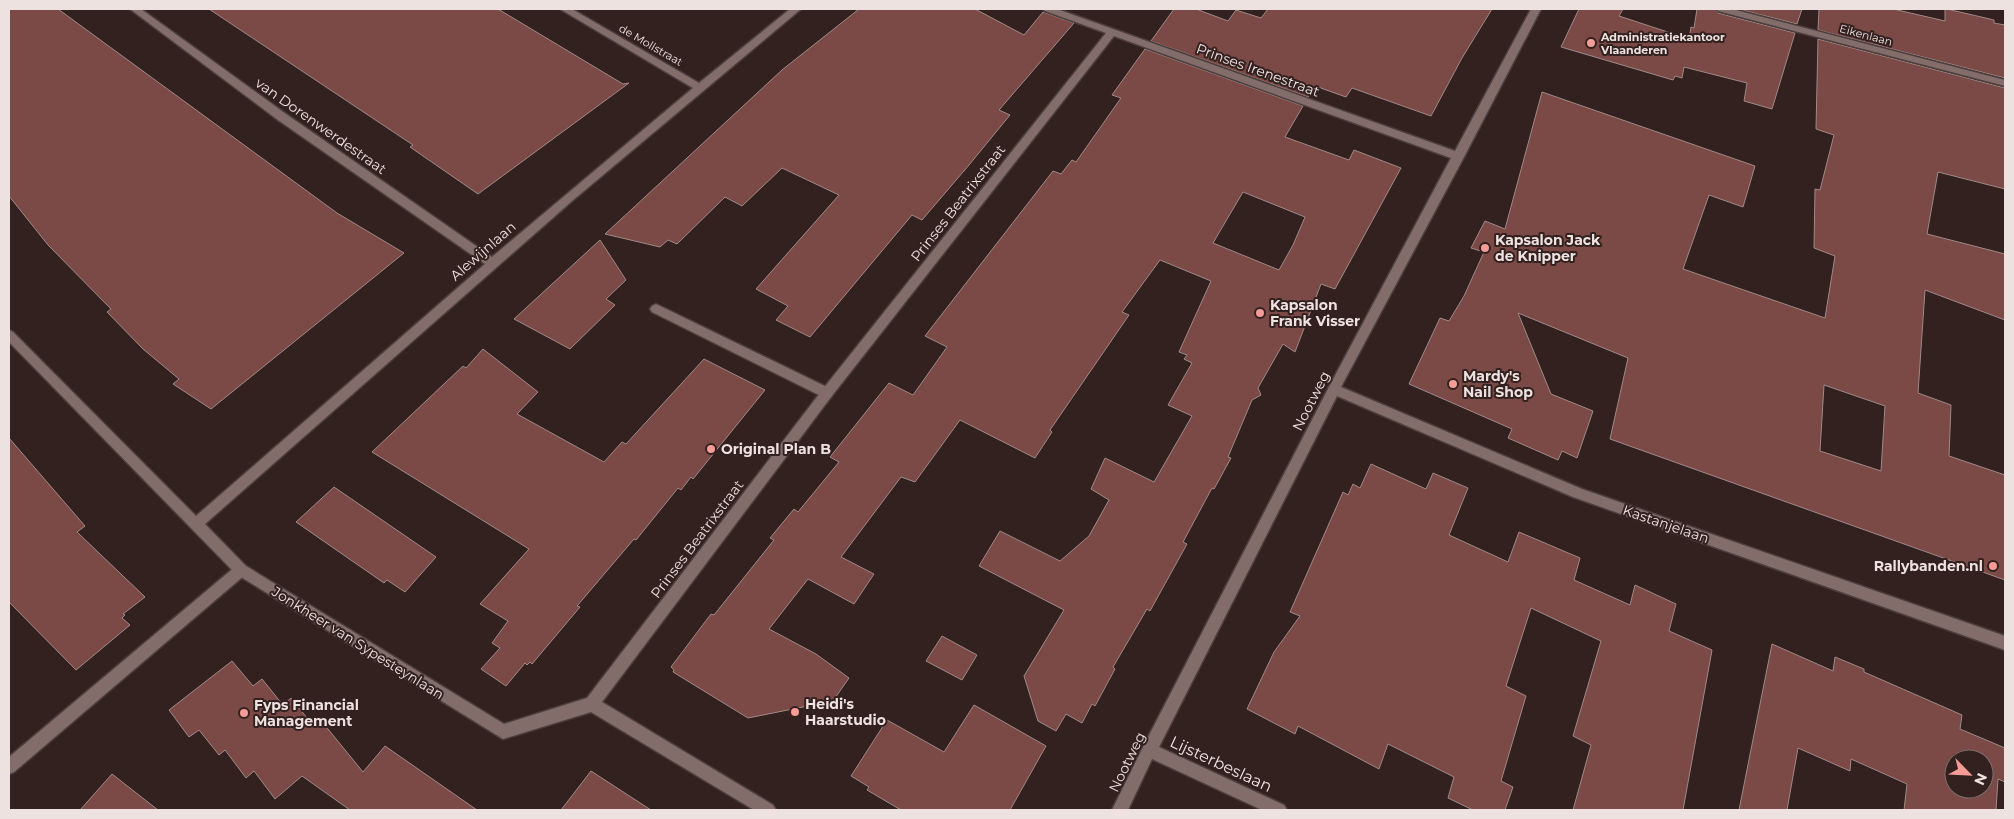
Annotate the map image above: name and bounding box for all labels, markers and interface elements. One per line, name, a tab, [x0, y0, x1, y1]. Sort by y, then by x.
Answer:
street label: de Mollstraat	[617, 21, 686, 69]
street label: Eikenlaan	[1838, 21, 1894, 49]
place label: Administratiekantoor Vlaanderen	[1600, 30, 1725, 57]
marker: Administratiekantoor Vlaanderen	[1585, 37, 1597, 49]
street label: Prinses Irenestraat	[1194, 39, 1322, 101]
street label: van Dorenwerdestraat	[252, 74, 390, 178]
street label: Prinses Beatrixstraat	[907, 141, 1009, 265]
street label: Alewijnlaan	[446, 218, 520, 284]
place label: Kapsalon Jack de Knipper	[1495, 231, 1601, 265]
marker: Kapsalon Jack de Knipper	[1479, 242, 1491, 254]
place label: Kapsalon Frank Visser	[1270, 296, 1360, 330]
marker: Kapsalon Frank Visser	[1254, 307, 1266, 319]
place label: Mardy's Nail Shop	[1463, 367, 1533, 401]
street label: Nootweg	[1288, 368, 1334, 434]
marker: Mardy's Nail Shop	[1447, 378, 1459, 390]
place label: Original Plan B	[721, 440, 831, 458]
marker: Original Plan B	[705, 443, 717, 455]
street label: Prinses Beatrixstraat	[647, 476, 748, 602]
street label: Kastanjelaan	[1621, 501, 1711, 547]
place label: Rallybanden.nl	[1874, 557, 1983, 575]
marker: Rallybanden.nl	[1987, 560, 1999, 572]
street label: Jonkheer van Sypesteynlaan	[268, 582, 447, 704]
place label: Heidi's Haarstudio	[805, 695, 886, 729]
place label: Fyps Financial Management	[254, 696, 359, 730]
marker: Heidi's Haarstudio	[789, 706, 801, 718]
marker: Fyps Financial Management	[238, 707, 250, 719]
street label: Nootweg	[1105, 729, 1149, 795]
street label: Lijsterbeslaan	[1167, 732, 1275, 796]
north arrow	[1944, 749, 1994, 799]
text: N	[1970, 770, 1991, 788]

